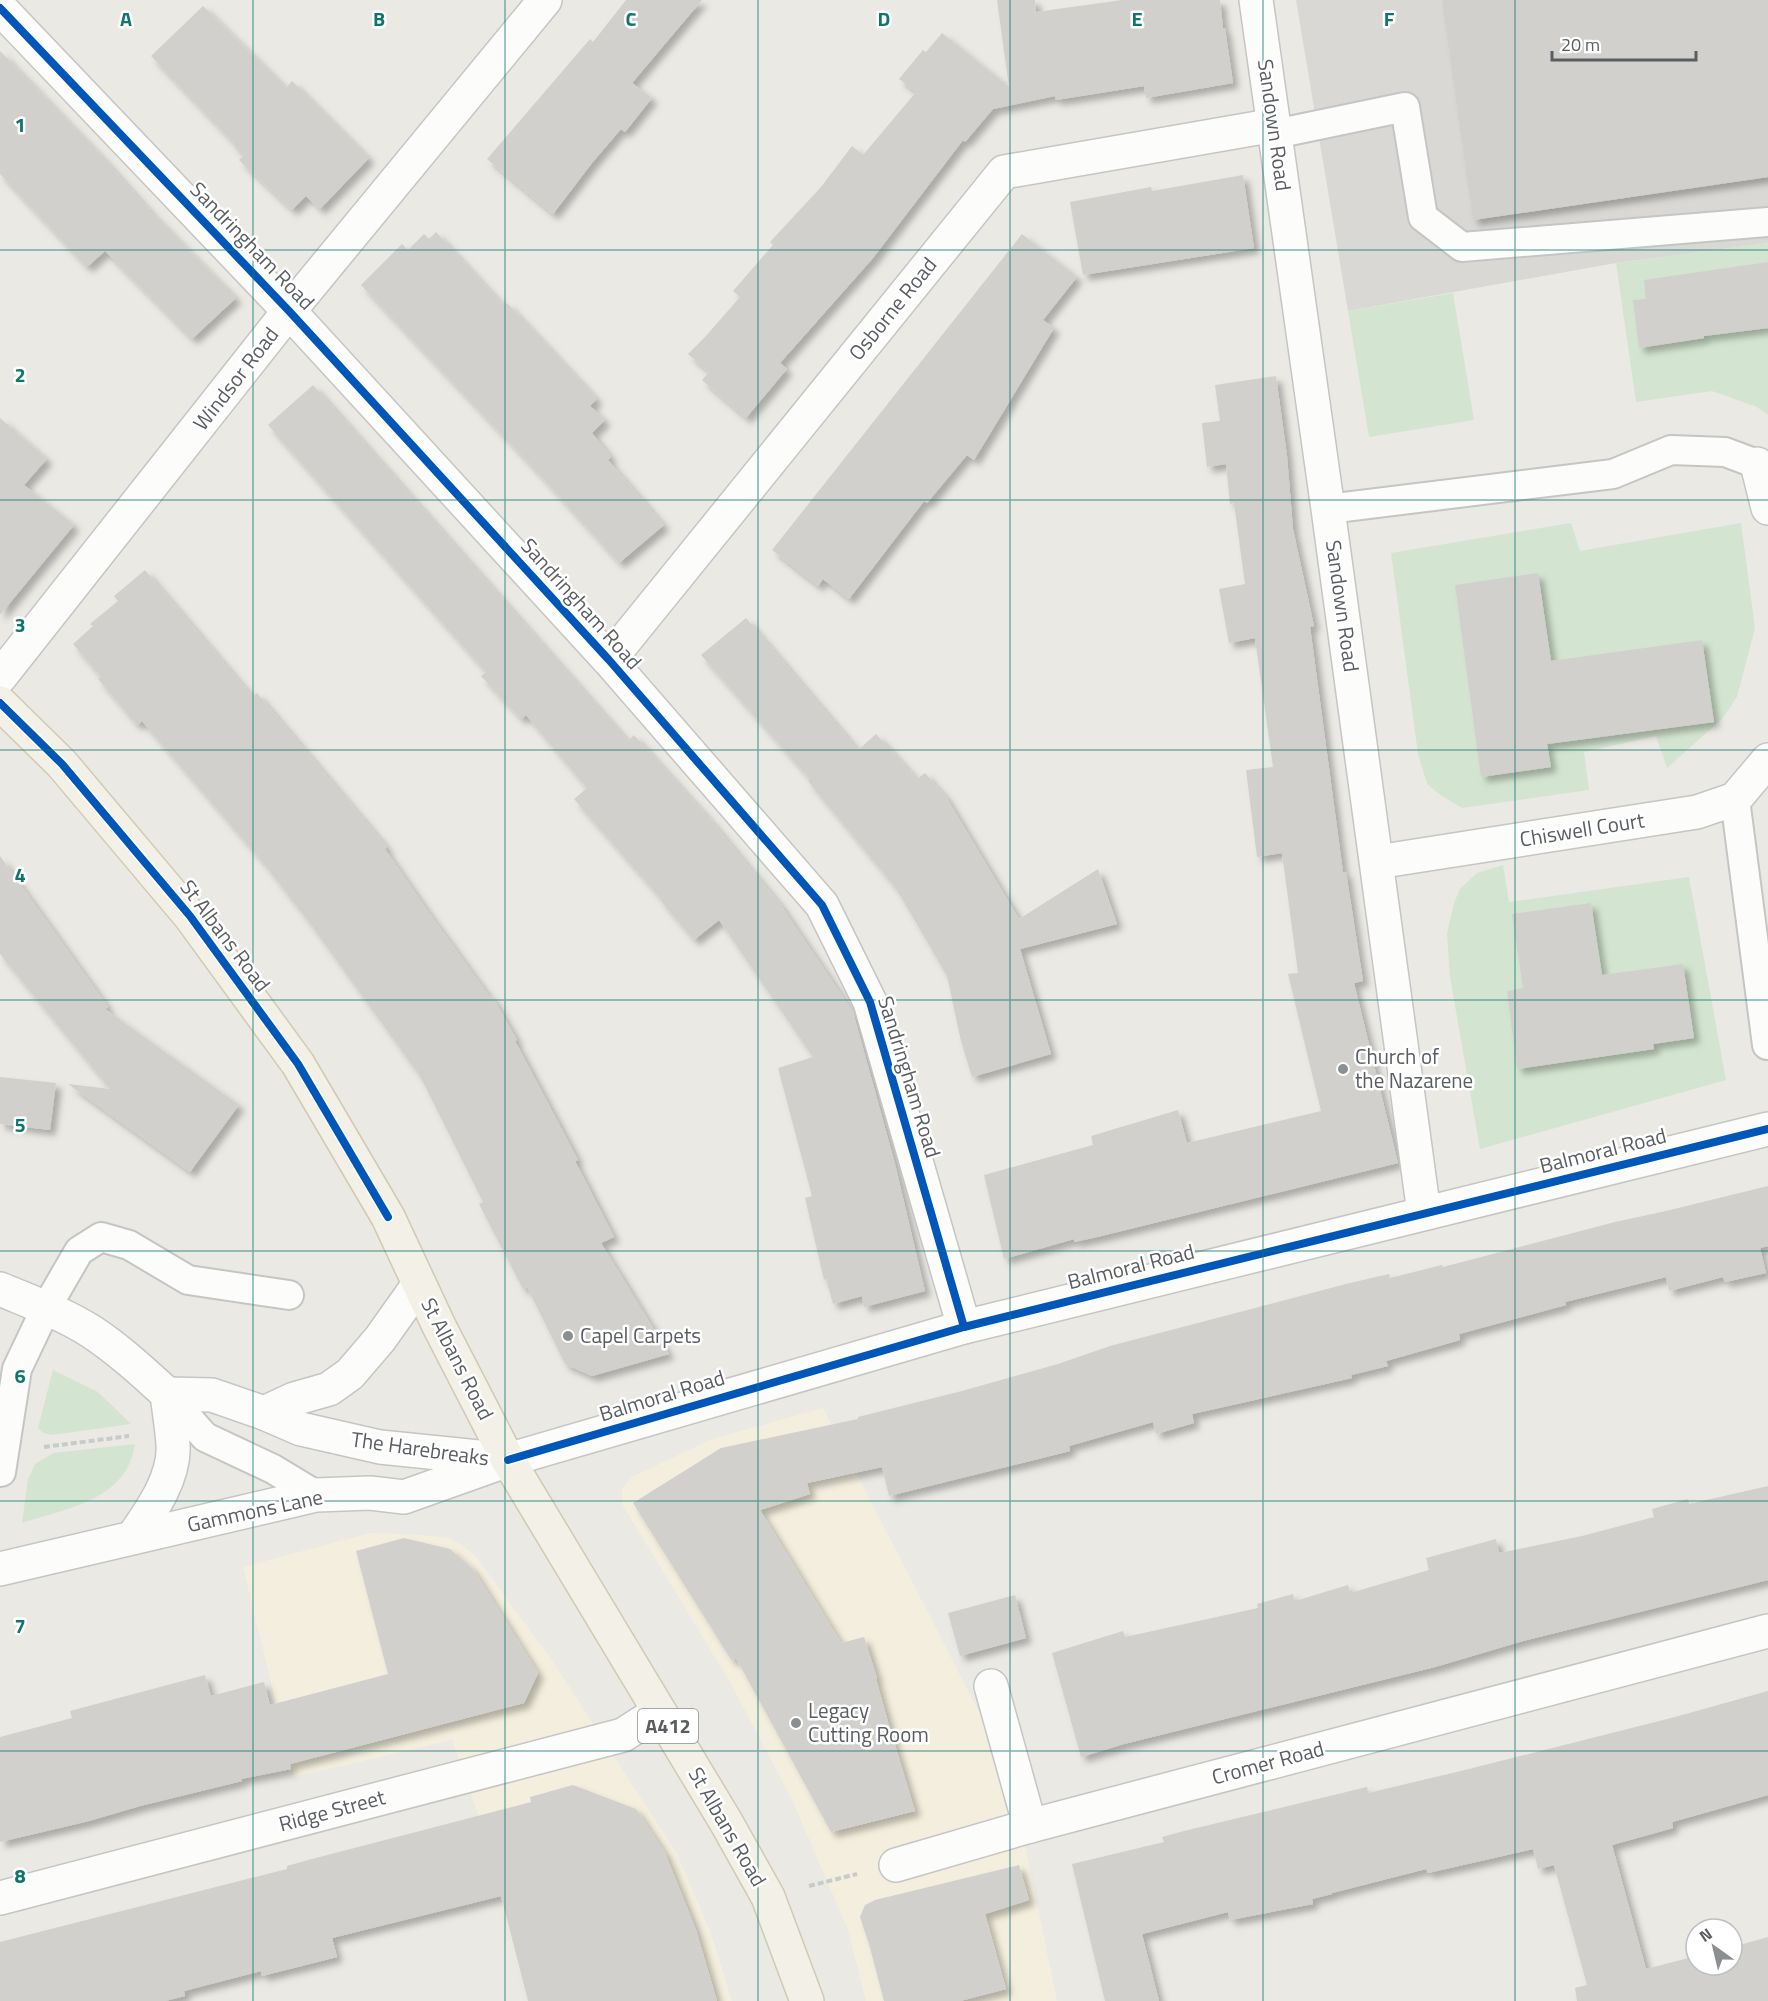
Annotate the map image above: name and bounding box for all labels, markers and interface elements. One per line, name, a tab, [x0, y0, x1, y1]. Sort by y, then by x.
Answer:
text: A	[120, 3, 132, 34]
text: B	[373, 3, 385, 34]
text: C	[626, 3, 637, 34]
text: D	[878, 3, 890, 34]
text: E	[1131, 3, 1143, 34]
text: F	[1384, 3, 1395, 34]
scale bar	[1552, 24, 1696, 62]
text: 20 m	[1561, 31, 1600, 58]
street label: Sandown Road	[1250, 57, 1300, 193]
text: 1	[14, 109, 26, 140]
street label: Sandringham Road	[183, 174, 322, 317]
street label: Osborne Road	[840, 250, 944, 367]
street label: Windsor Road	[184, 320, 286, 437]
text: 2	[14, 359, 26, 390]
street label: Sandringham Road	[514, 530, 650, 676]
street label: Sandown Road	[1318, 538, 1368, 674]
text: 3	[14, 609, 26, 640]
street label: Chiswell Court	[1517, 803, 1647, 855]
text: 4	[14, 859, 26, 890]
street label: St Albans Road	[173, 873, 279, 998]
street label: Sandringham Road	[870, 992, 950, 1162]
place label: Church of the Nazarene	[1355, 1040, 1473, 1096]
marker: Church of the Nazarene	[1336, 1062, 1350, 1076]
text: 5	[14, 1109, 26, 1140]
street label: Balmoral Road	[1536, 1119, 1670, 1181]
street label: Balmoral Road	[1064, 1235, 1198, 1297]
street label: St Albans Road	[413, 1292, 502, 1425]
place label: Capel Carpets	[580, 1319, 701, 1351]
marker: Capel Carpets	[561, 1329, 575, 1343]
text: 6	[14, 1360, 26, 1391]
street label: Balmoral Road	[595, 1361, 728, 1429]
street label: The Harebreaks	[349, 1422, 491, 1474]
street label: Gammons Lane	[184, 1480, 326, 1540]
text: 7	[14, 1610, 26, 1641]
place label: Legacy Cutting Room	[808, 1694, 929, 1750]
road number: A412	[638, 1709, 698, 1743]
marker: Legacy Cutting Room	[789, 1716, 803, 1730]
street label: Cromer Road	[1208, 1732, 1327, 1792]
street label: St Albans Road	[681, 1761, 775, 1892]
street label: Ridge Street	[275, 1780, 389, 1840]
text: 8	[14, 1860, 26, 1891]
north arrow	[1684, 1917, 1744, 1977]
text: N	[1694, 1922, 1717, 1948]

